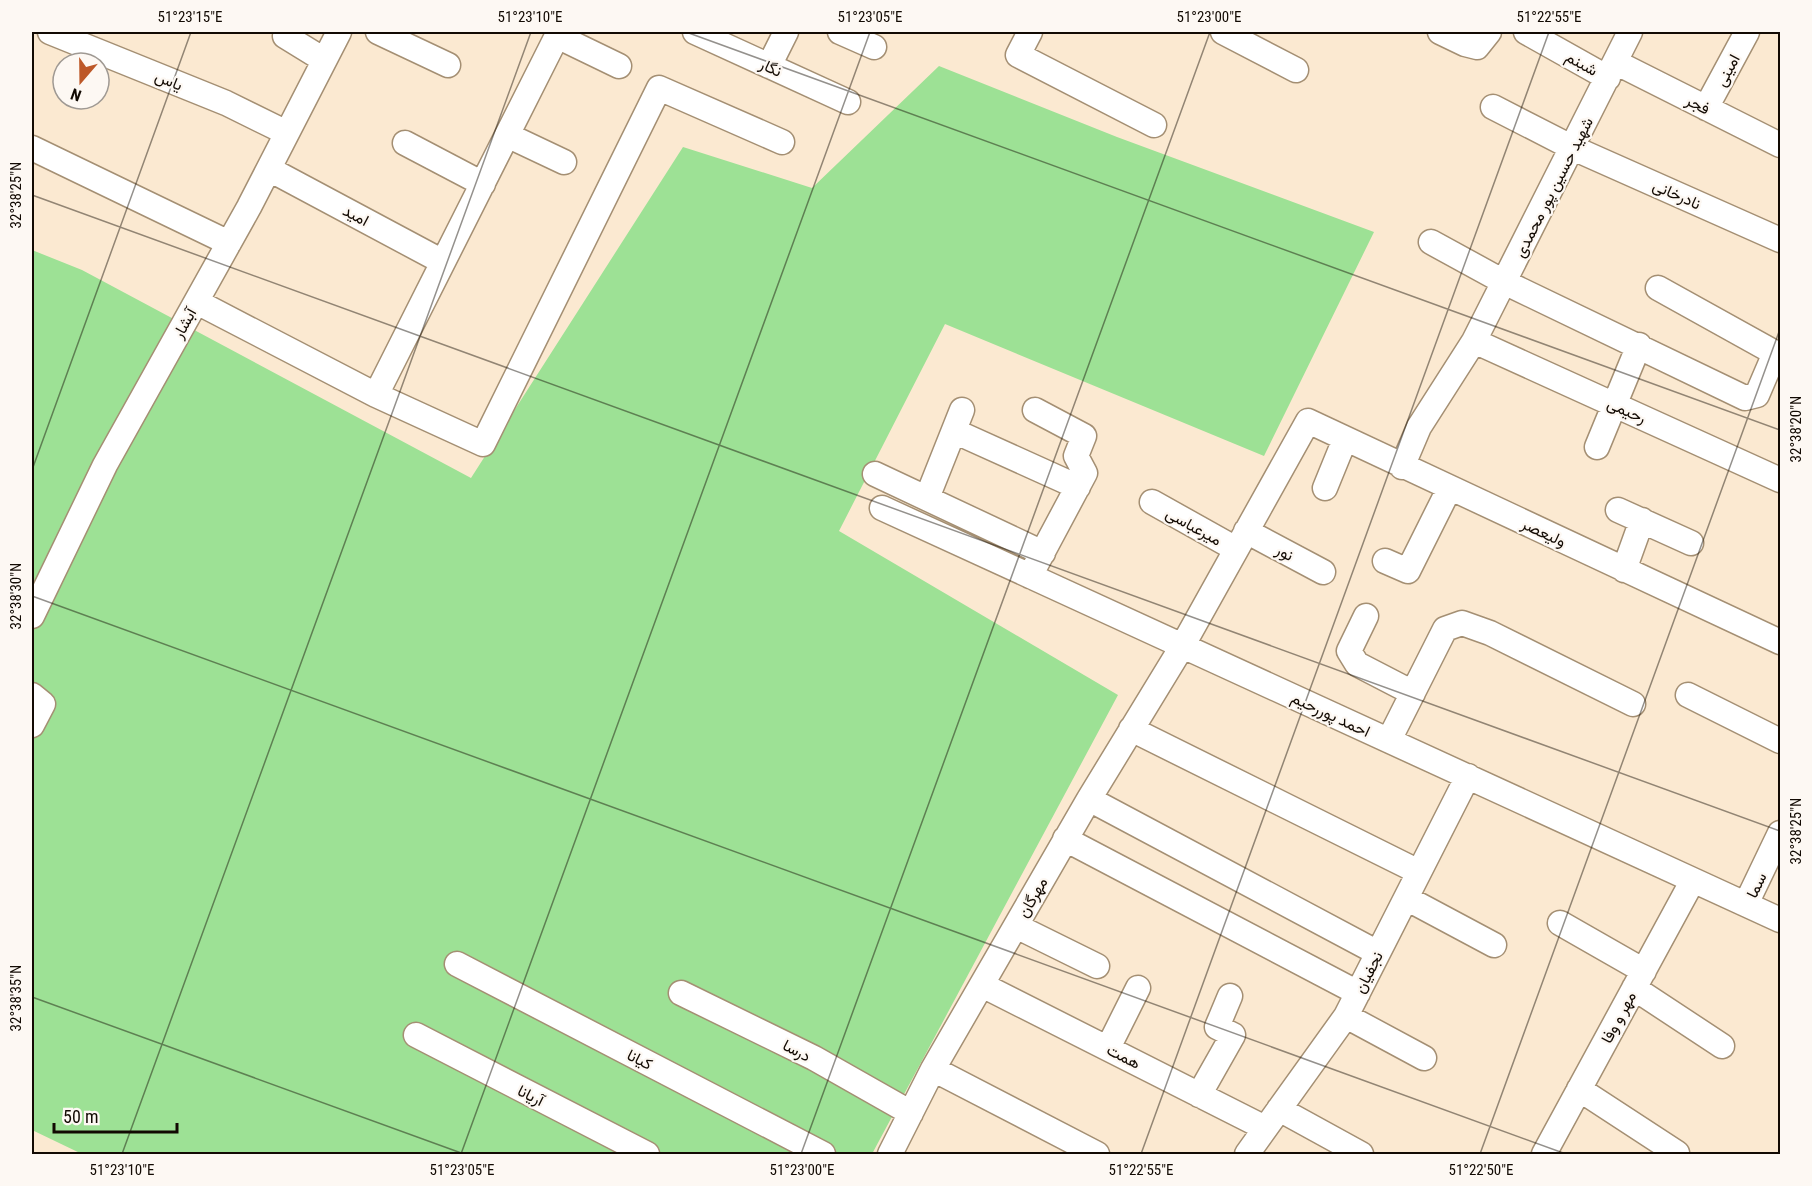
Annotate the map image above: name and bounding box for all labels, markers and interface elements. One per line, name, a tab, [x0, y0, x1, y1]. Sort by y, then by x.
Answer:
text: 51°23'15"E	[158, 8, 222, 26]
text: 51°23'10"E	[498, 8, 562, 26]
text: 51°23'05"E	[838, 8, 902, 26]
text: 51°23'00"E	[1177, 8, 1241, 26]
text: 51°22'55"E	[1517, 8, 1581, 26]
street label: شبنم	[1562, 47, 1601, 81]
north arrow	[51, 51, 111, 111]
street label: امینی	[1711, 51, 1745, 90]
street label: نگار	[755, 54, 785, 82]
street label: یاس	[152, 66, 185, 95]
text: N	[68, 84, 84, 105]
street label: فجر	[1681, 90, 1713, 119]
street label: شهید حسین پور محمدی	[1510, 114, 1599, 261]
text: 32°38'25"N	[7, 162, 25, 228]
street label: نادرخانی	[1649, 176, 1704, 214]
street label: امید	[340, 201, 372, 230]
street label: آبشار	[168, 304, 202, 343]
street label: رحیمی	[1604, 394, 1649, 428]
text: 32°38'20"N	[1787, 396, 1805, 462]
street label: میرعباسی	[1162, 503, 1225, 550]
street label: ولیعصر	[1517, 514, 1569, 552]
street label: نور	[1271, 540, 1297, 566]
text: 32°38'30"N	[7, 563, 25, 629]
street label: احمد پوررحیم	[1287, 688, 1373, 743]
text: 32°38'25"N	[1787, 798, 1805, 864]
street label: سما	[1742, 869, 1771, 901]
street label: مهرگان	[1013, 874, 1052, 921]
street label: نجفیان	[1350, 948, 1387, 996]
text: 32°38'35"N	[7, 965, 25, 1031]
street label: مهر و وفا	[1597, 988, 1641, 1047]
street label: درسا	[779, 1035, 814, 1066]
street label: همت	[1104, 1040, 1144, 1073]
street label: کیانا	[624, 1045, 656, 1074]
street label: آریانا	[514, 1081, 548, 1112]
scale bar	[54, 1096, 177, 1134]
text: 50 m	[63, 1106, 98, 1127]
text: 51°23'10"E	[90, 1161, 154, 1179]
text: 51°23'05"E	[430, 1161, 494, 1179]
text: 51°23'00"E	[770, 1161, 834, 1179]
text: 51°22'55"E	[1109, 1161, 1173, 1179]
text: 51°22'50"E	[1449, 1161, 1513, 1179]

